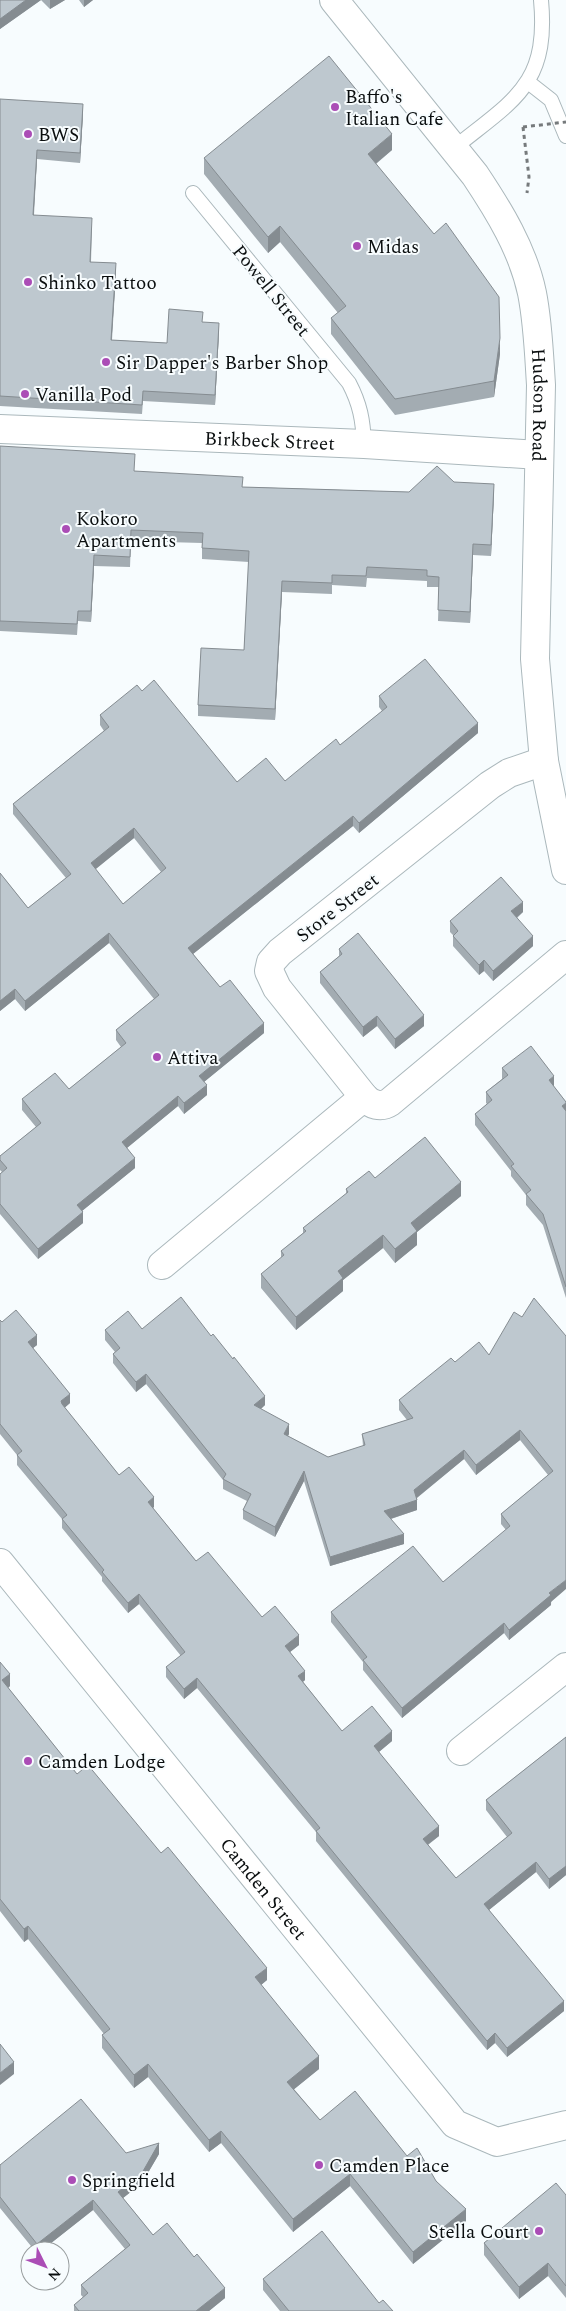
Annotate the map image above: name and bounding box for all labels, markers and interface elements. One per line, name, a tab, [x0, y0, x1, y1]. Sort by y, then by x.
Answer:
place label: Baffo's Italian Cafe	[345, 83, 444, 134]
marker: Baffo's Italian Cafe	[329, 101, 341, 113]
place label: BWS	[38, 121, 79, 150]
marker: BWS	[22, 128, 34, 140]
place label: Midas	[367, 233, 419, 262]
street label: Powell Street	[225, 239, 317, 344]
marker: Midas	[351, 240, 363, 252]
place label: Shinko Tattoo	[38, 269, 157, 298]
marker: Shinko Tattoo	[22, 276, 34, 288]
street label: Hudson Road	[523, 347, 554, 462]
place label: Sir Dapper's Barber Shop	[116, 349, 328, 378]
marker: Sir Dapper's Barber Shop	[100, 356, 112, 368]
place label: Vanilla Pod	[35, 381, 132, 410]
marker: Vanilla Pod	[19, 388, 31, 400]
street label: Birkbeck Street	[204, 424, 336, 459]
place label: Kokoro Apartments	[76, 505, 176, 556]
marker: Kokoro Apartments	[60, 523, 72, 535]
street label: Store Street	[290, 866, 386, 950]
place label: Attiva	[167, 1044, 219, 1073]
marker: Attiva	[151, 1051, 163, 1063]
place label: Camden Lodge	[38, 1748, 165, 1777]
marker: Camden Lodge	[22, 1755, 34, 1767]
street label: Camden Street	[212, 1832, 314, 1947]
place label: Camden Place	[329, 2152, 449, 2181]
marker: Camden Place	[313, 2159, 325, 2171]
place label: Springfield	[82, 2167, 175, 2196]
marker: Springfield	[66, 2174, 78, 2186]
place label: Stella Court	[429, 2218, 529, 2247]
marker: Stella Court	[533, 2225, 545, 2237]
north arrow	[20, 2241, 70, 2291]
text: N	[43, 2263, 66, 2286]

